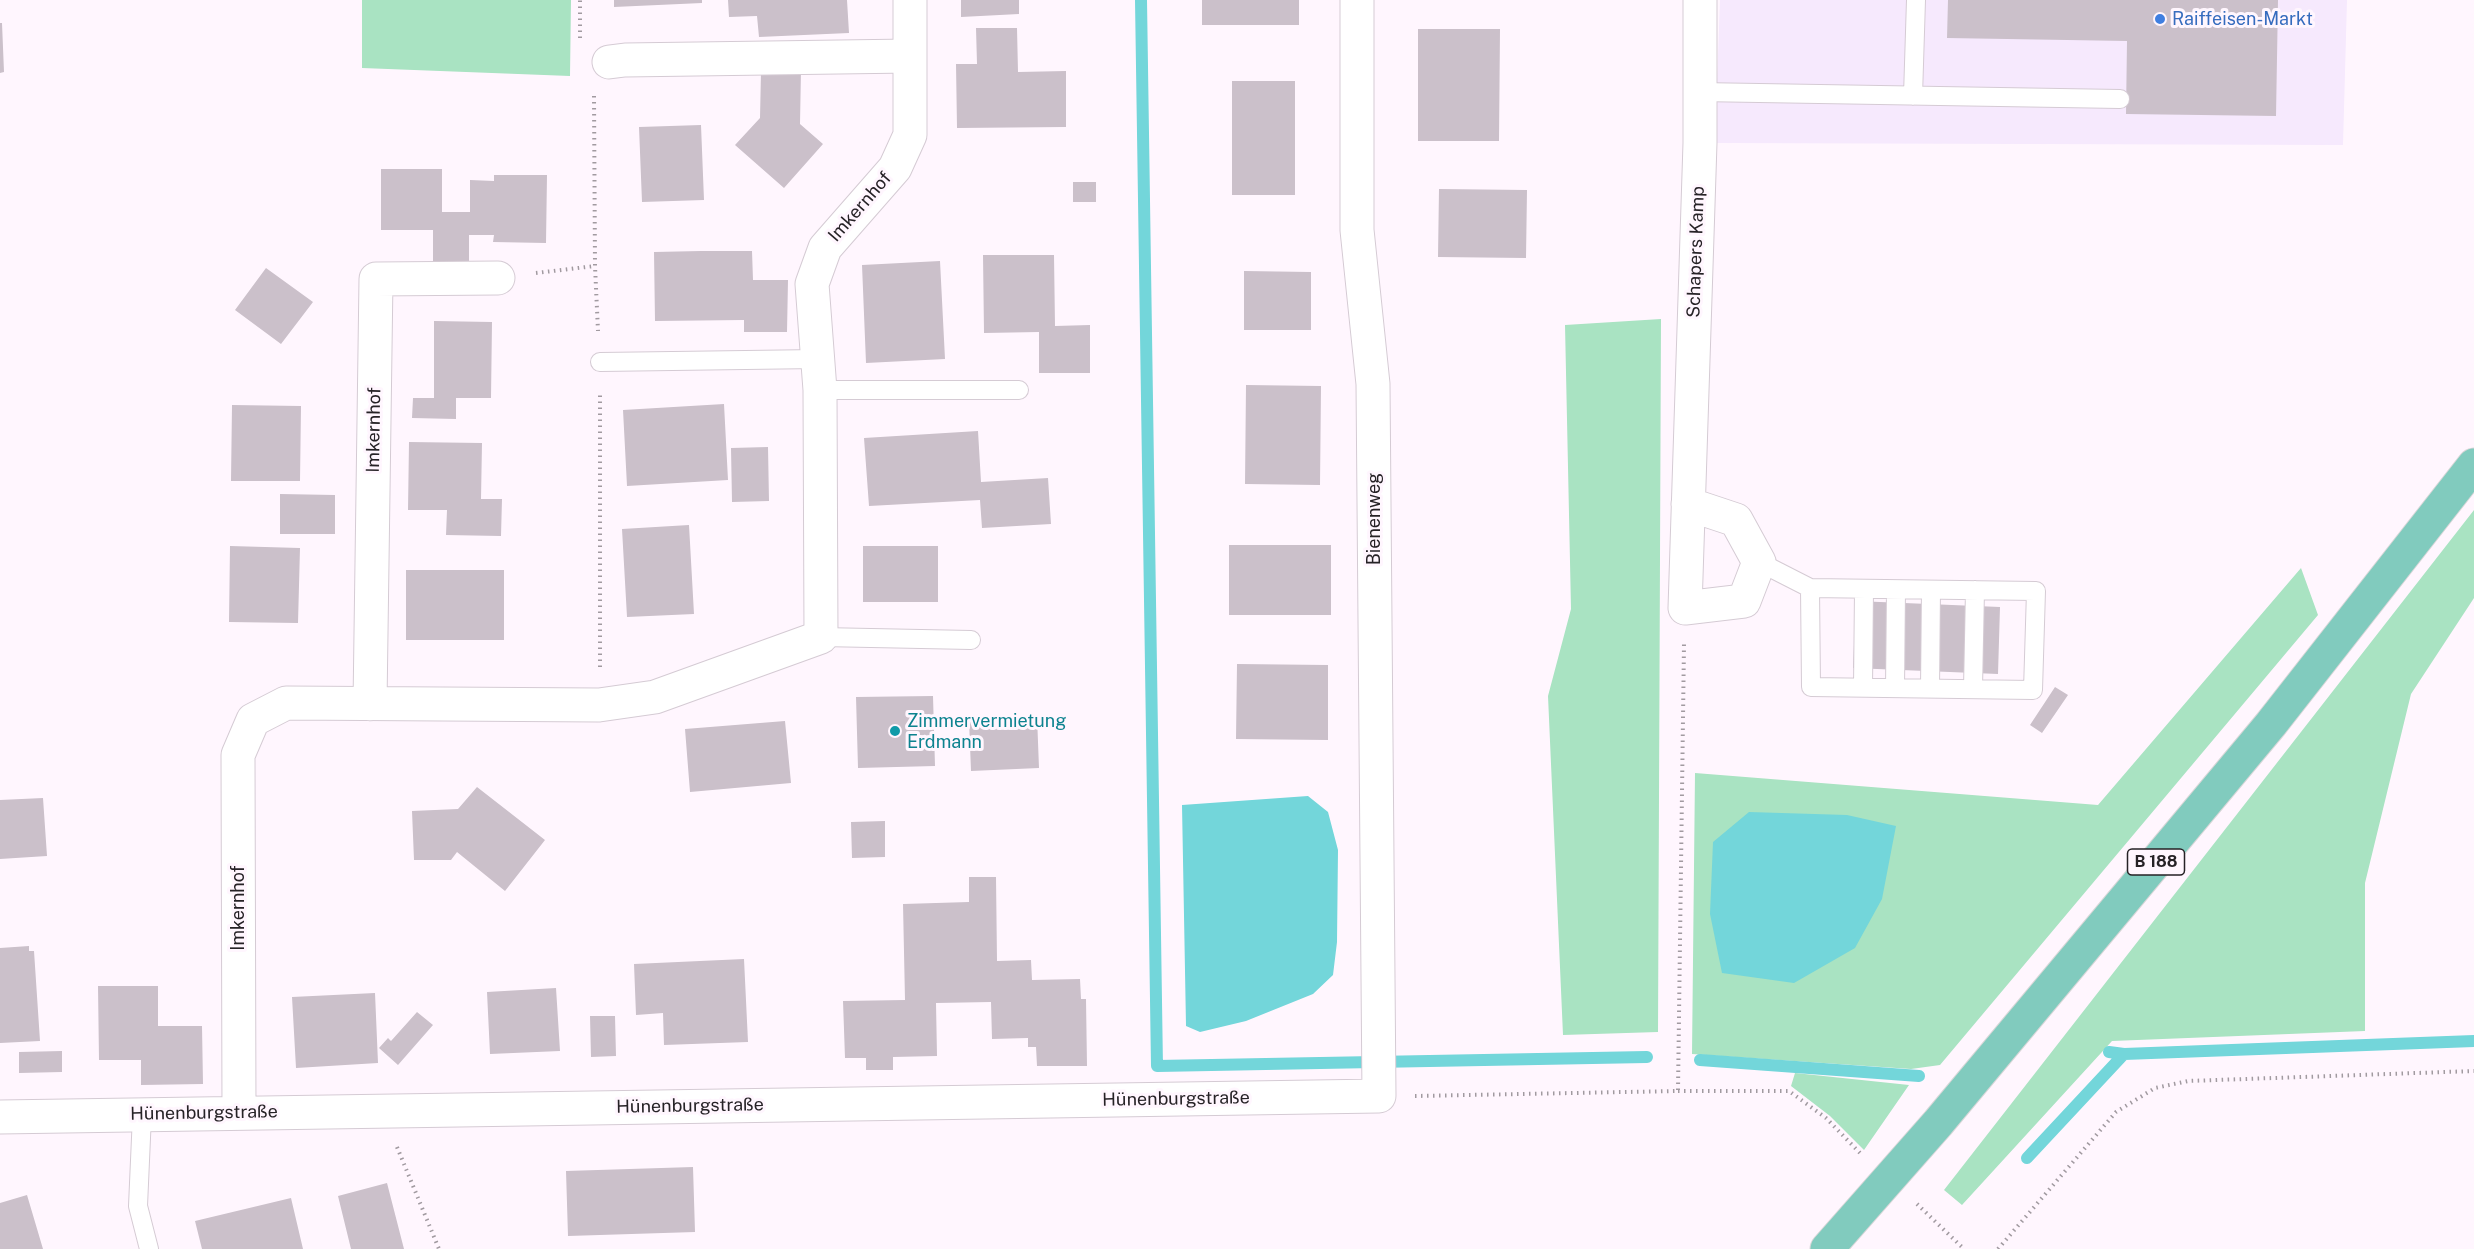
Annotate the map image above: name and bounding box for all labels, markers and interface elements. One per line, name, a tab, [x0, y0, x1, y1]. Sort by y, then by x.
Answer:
place label: Raiffeisen-Markt	[2172, 8, 2313, 30]
marker: Raiffeisen-Markt	[2153, 12, 2167, 26]
street label: Imkernhof	[824, 168, 896, 246]
street label: Schapers Kamp	[1683, 186, 1709, 318]
street label: Imkernhof	[362, 387, 386, 473]
street label: Bienenweg	[1363, 473, 1385, 565]
place label: Zimmervermietung Erdmann	[907, 710, 1066, 752]
marker: Zimmervermietung Erdmann	[888, 724, 902, 738]
road number: B 188	[2128, 849, 2184, 875]
street label: Imkernhof	[227, 865, 249, 951]
street label: Hünenburgstraße	[1102, 1087, 1250, 1111]
street label: Hünenburgstraße	[616, 1094, 764, 1118]
street label: Hünenburgstraße	[130, 1101, 278, 1125]

